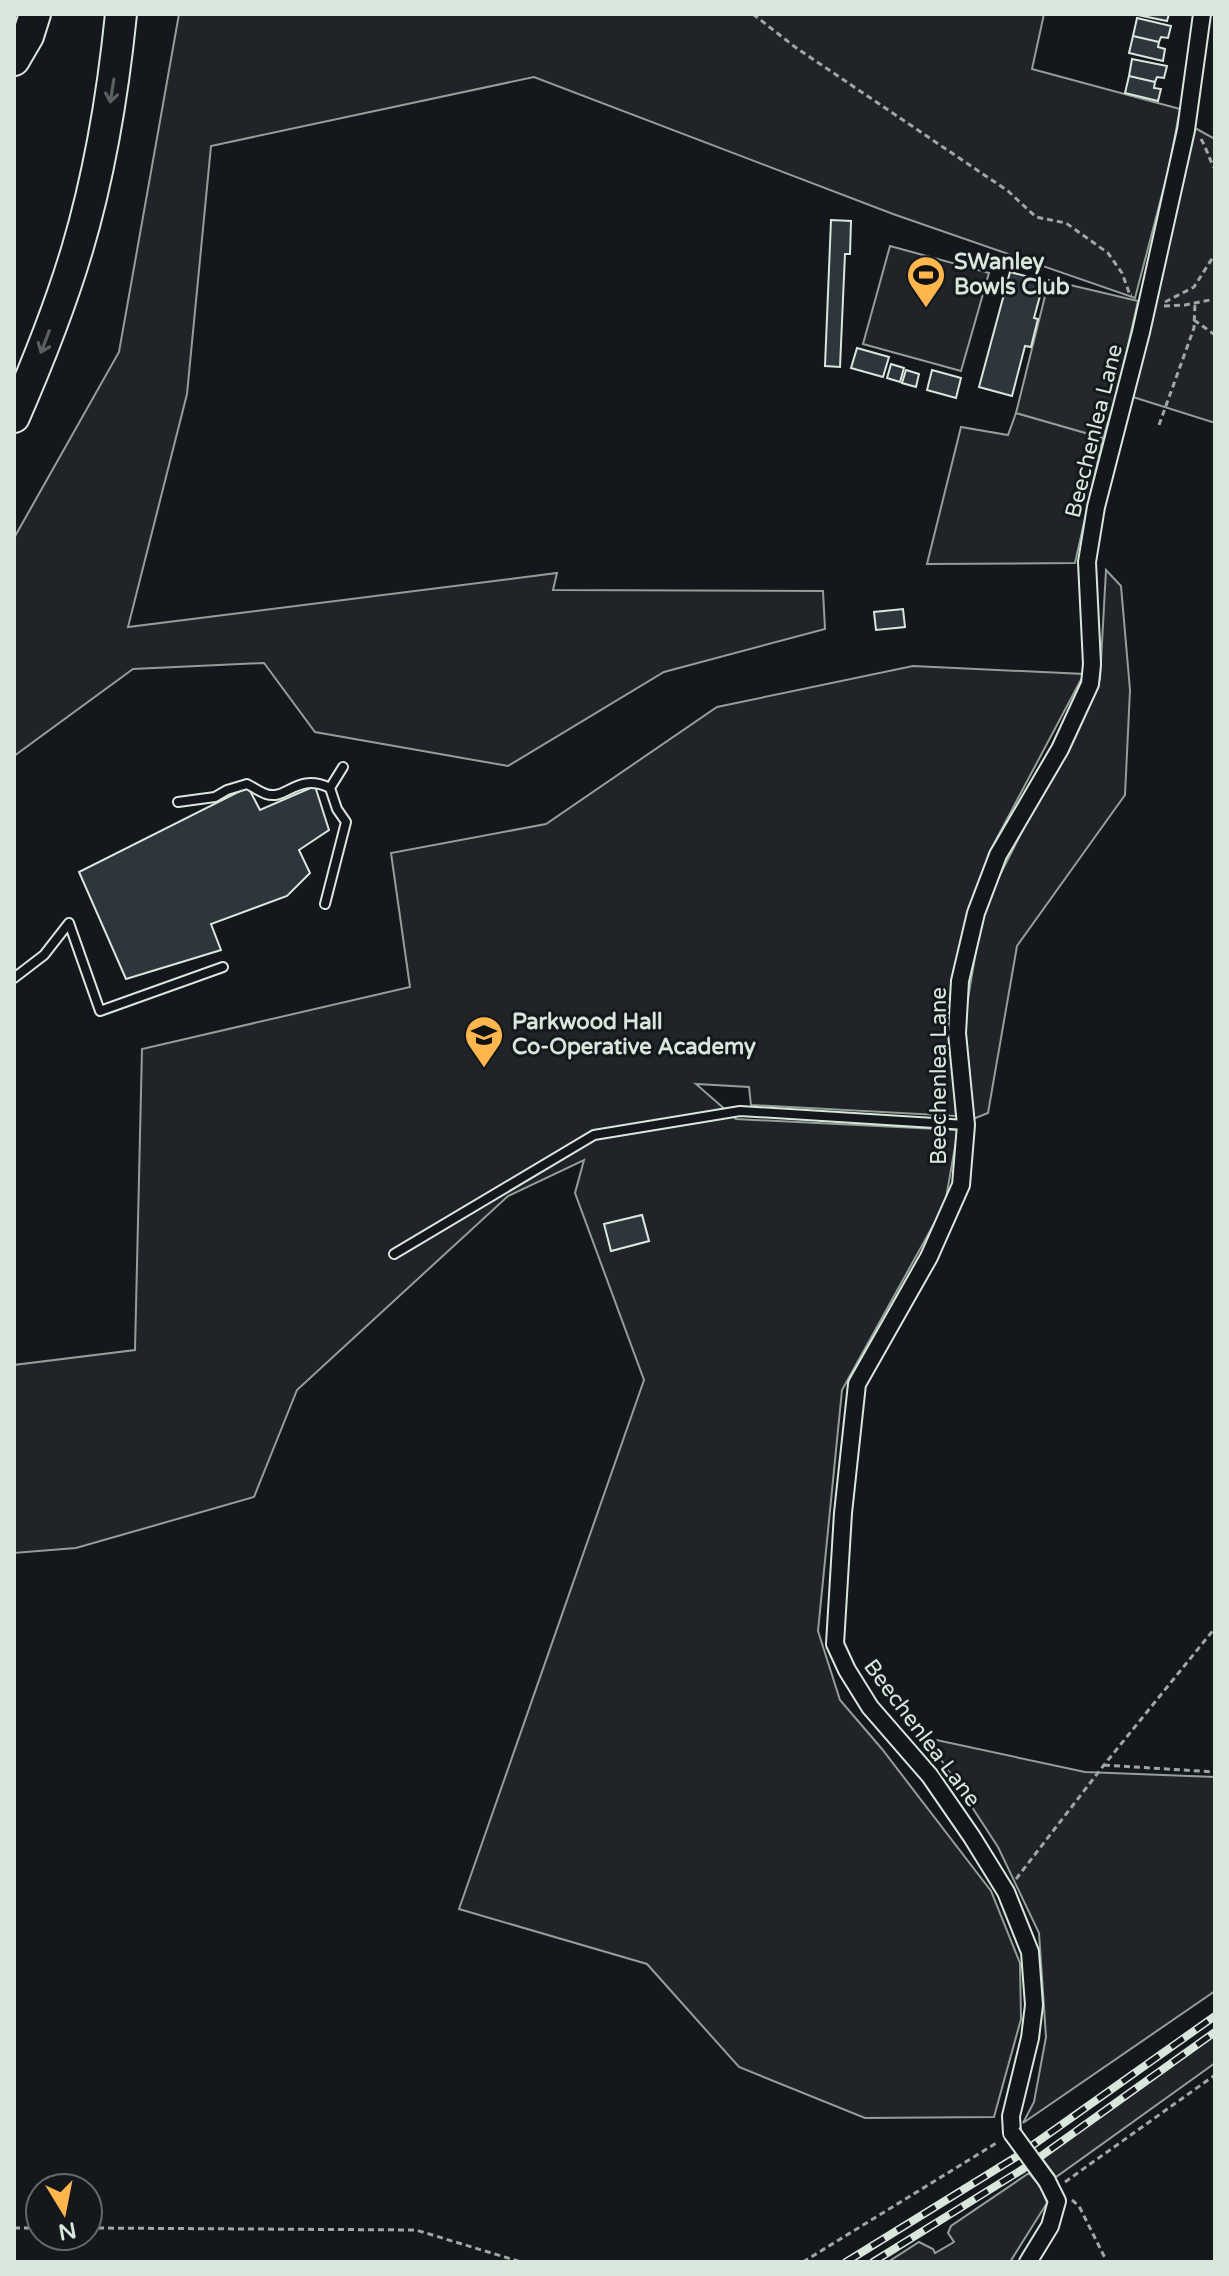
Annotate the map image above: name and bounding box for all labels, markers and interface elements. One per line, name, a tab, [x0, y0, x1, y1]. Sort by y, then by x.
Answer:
one-way arrow	[103, 78, 118, 104]
place label: SWanley Bowls Club	[954, 249, 1070, 300]
sports icon: SWanley Bowls Club	[905, 254, 947, 309]
one-way arrow	[37, 329, 51, 354]
street label: Beechenlea Lane	[1060, 342, 1128, 520]
street label: Beechenlea Lane	[926, 987, 952, 1165]
place label: Parkwood Hall Co-Operative Academy	[512, 1009, 756, 1060]
school or university icon: Parkwood Hall Co-Operative Academy	[463, 1014, 505, 1069]
street label: Beechenlea Lane	[858, 1654, 986, 1812]
north arrow	[24, 2172, 104, 2252]
text: N	[56, 2216, 78, 2245]

